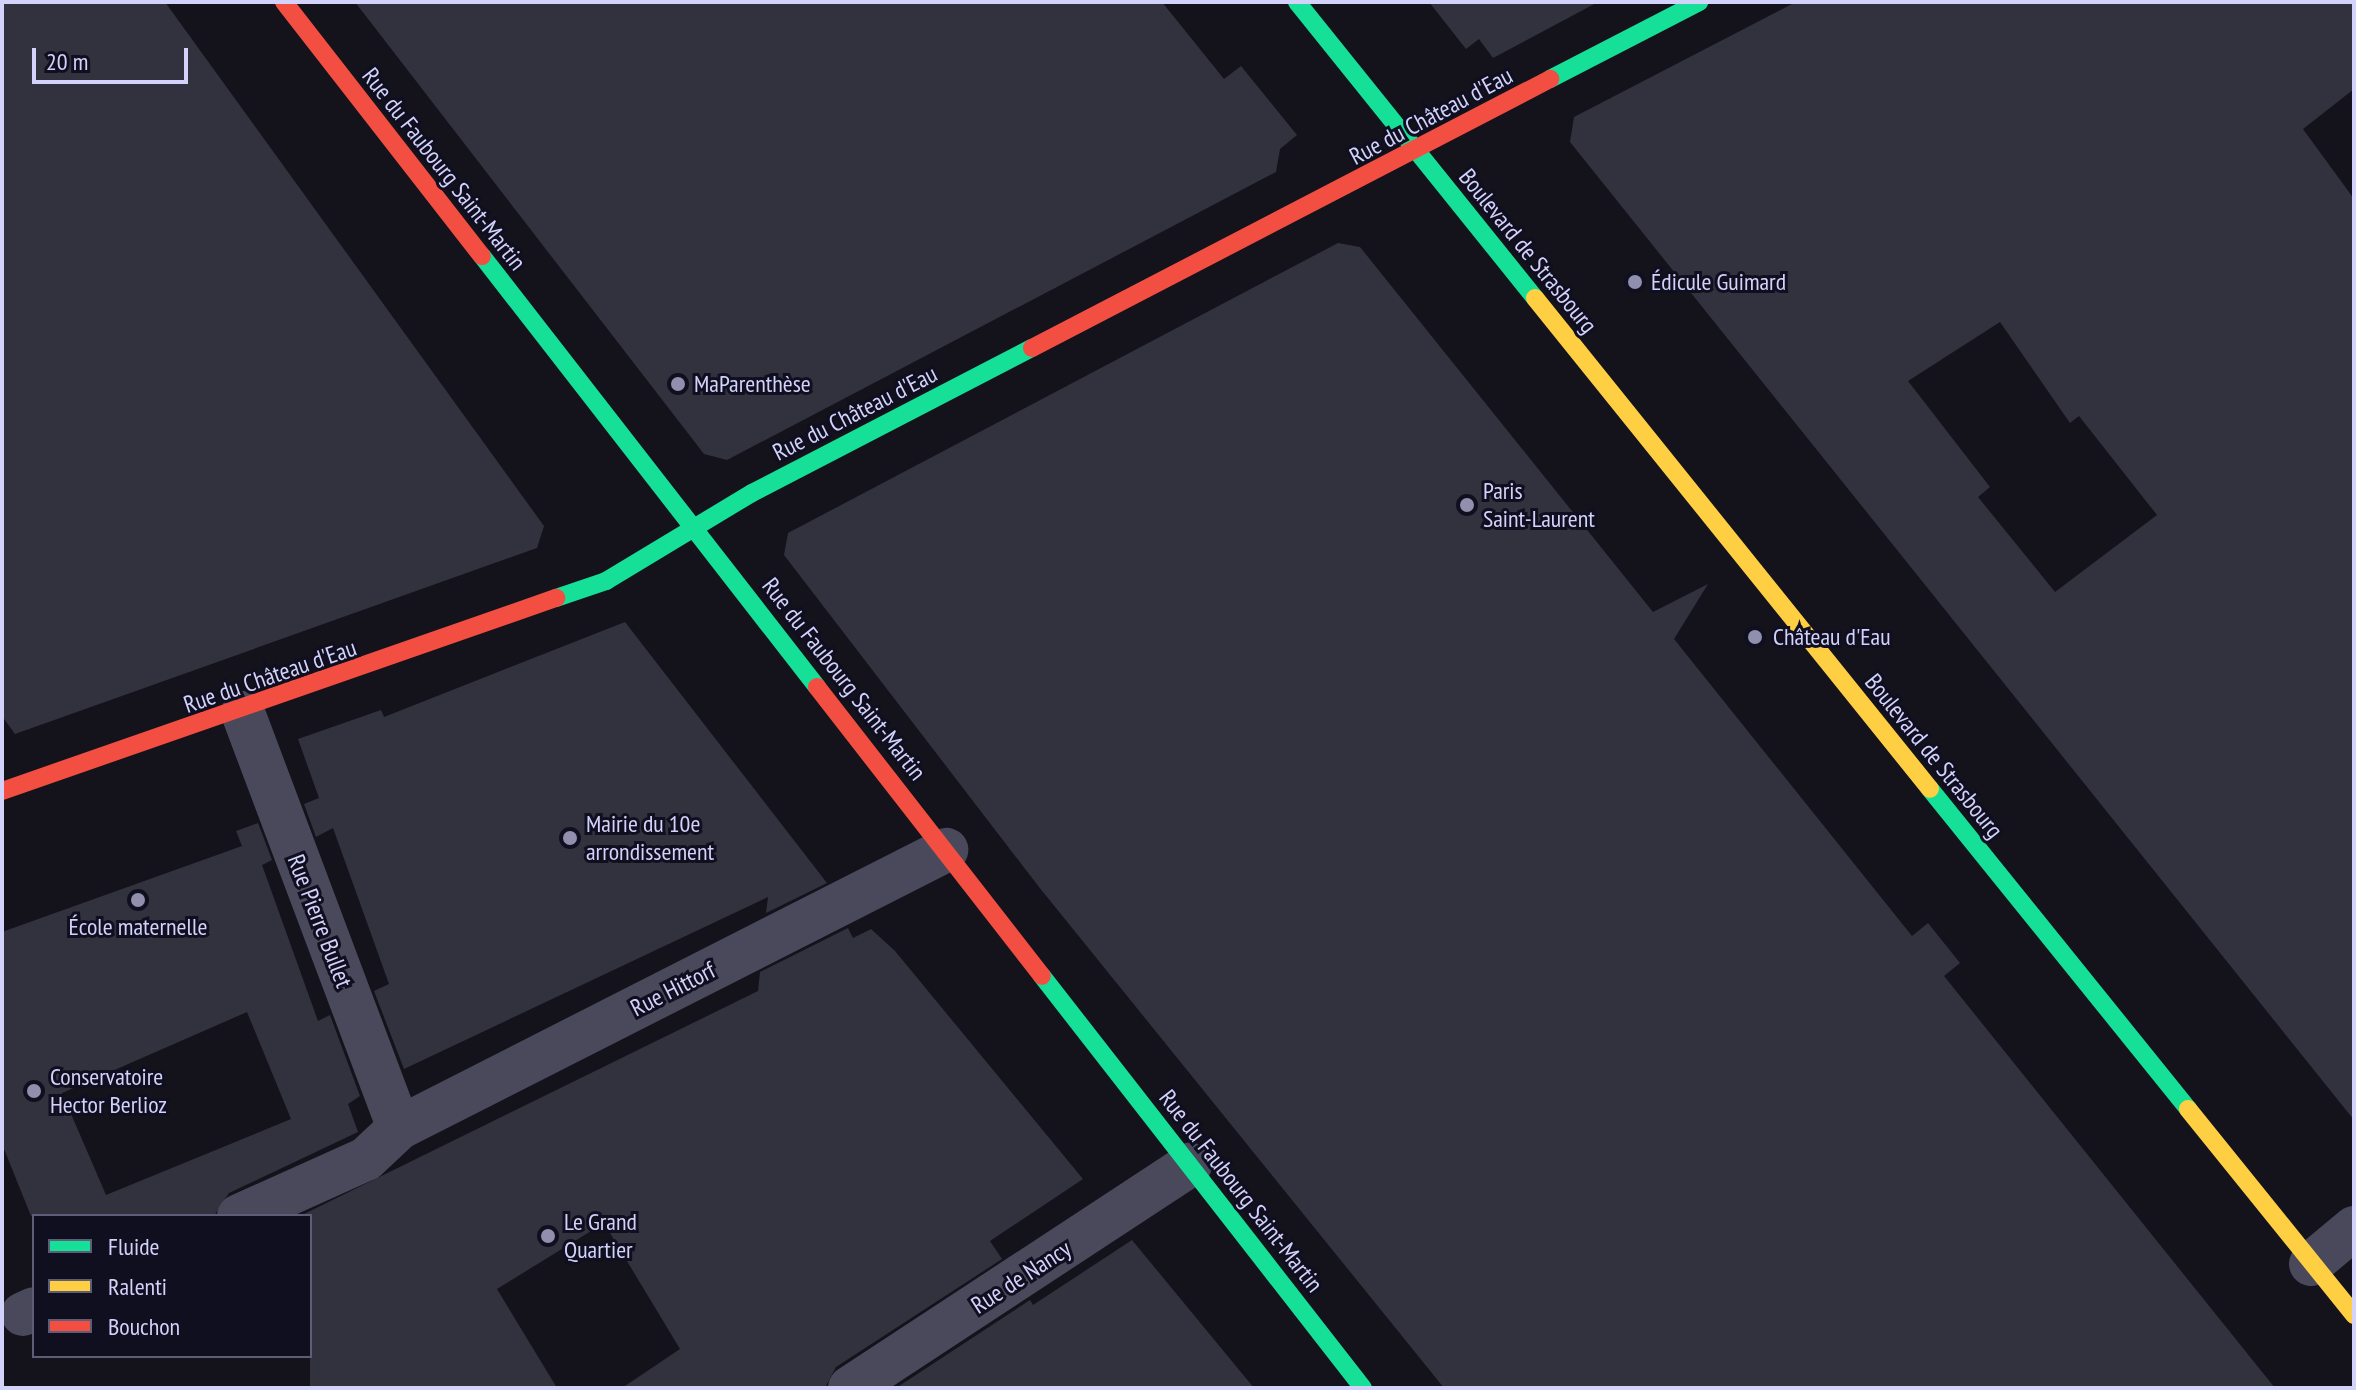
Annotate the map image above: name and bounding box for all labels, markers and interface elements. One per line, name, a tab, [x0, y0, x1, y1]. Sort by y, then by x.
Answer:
scale bar	[36, 32, 192, 82]
text: 20 m	[46, 46, 88, 77]
street label: Rue du Château d'Eau	[1345, 61, 1517, 171]
street label: Rue du Faubourg Saint-Martin	[356, 62, 532, 276]
street label: Boulevard de Strasbourg	[1453, 163, 1603, 339]
place label: Édicule Guimard	[1651, 268, 1786, 296]
marker: Édicule Guimard	[1626, 273, 1644, 291]
street label: Rue du Château d'Eau	[768, 359, 942, 467]
place label: MaParenthèse	[694, 370, 811, 398]
marker: MaParenthèse	[669, 375, 687, 393]
place label: Paris Saint-Laurent	[1483, 477, 1595, 533]
marker: Paris Saint-Laurent	[1458, 496, 1476, 514]
street label: Rue du Faubourg Saint-Martin	[756, 572, 932, 786]
place label: Château d'Eau	[1773, 623, 1891, 651]
marker: Château d'Eau	[1744, 626, 1766, 648]
street label: Rue du Château d'Eau	[180, 633, 360, 719]
street label: Boulevard de Strasbourg	[1859, 668, 2009, 844]
place label: Mairie du 10e arrondissement	[586, 810, 714, 866]
marker: Mairie du 10e arrondissement	[561, 829, 579, 847]
street label: Rue Pierre Bullet	[281, 850, 359, 992]
marker: École maternelle	[129, 891, 147, 909]
place label: École maternelle	[68, 913, 208, 941]
street label: Rue Hittorf	[626, 955, 720, 1023]
place label: Conservatoire Hector Berlioz	[50, 1063, 167, 1119]
marker: Conservatoire Hector Berlioz	[25, 1082, 43, 1100]
street label: Rue du Faubourg Saint-Martin	[1153, 1084, 1329, 1298]
place label: Le Grand Quartier	[564, 1208, 637, 1264]
legend	[32, 1214, 312, 1358]
marker: Le Grand Quartier	[539, 1227, 557, 1245]
text: Fluide	[108, 1231, 159, 1262]
street label: Rue de Nancy	[966, 1234, 1076, 1320]
text: Ralenti	[108, 1271, 167, 1302]
text: Bouchon	[108, 1311, 180, 1342]

